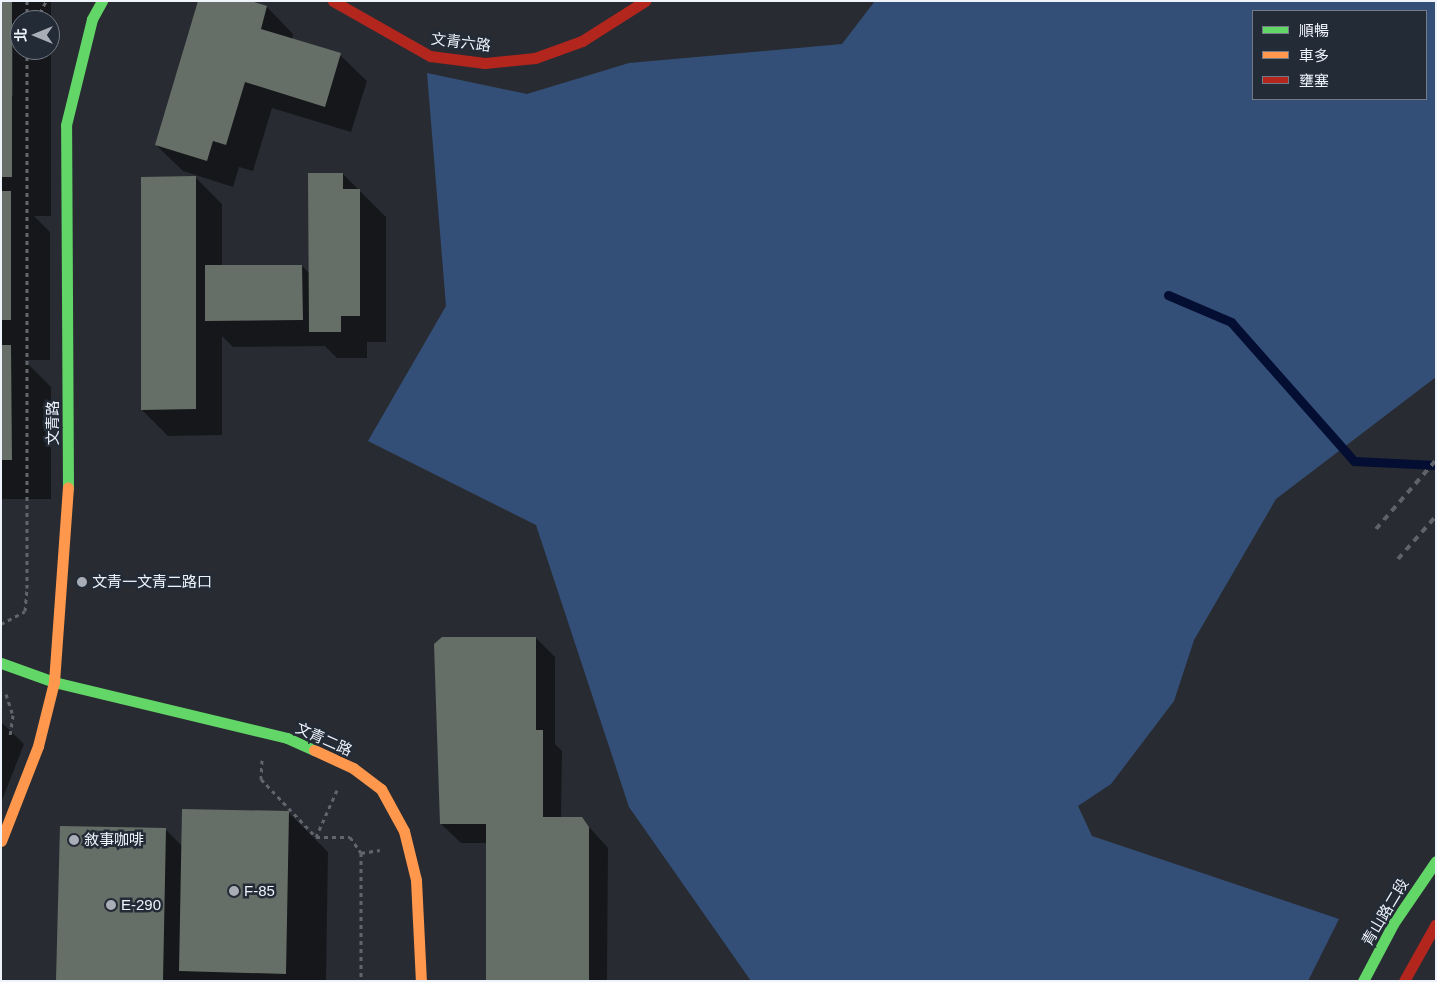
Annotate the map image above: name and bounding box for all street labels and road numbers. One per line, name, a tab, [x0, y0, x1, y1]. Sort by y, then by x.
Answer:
street label: 文青六路	[430, 29, 492, 55]
street label: 文青路	[44, 401, 62, 445]
street label: 文青二路	[293, 719, 355, 759]
street label: 青山路二段	[1358, 875, 1412, 949]

